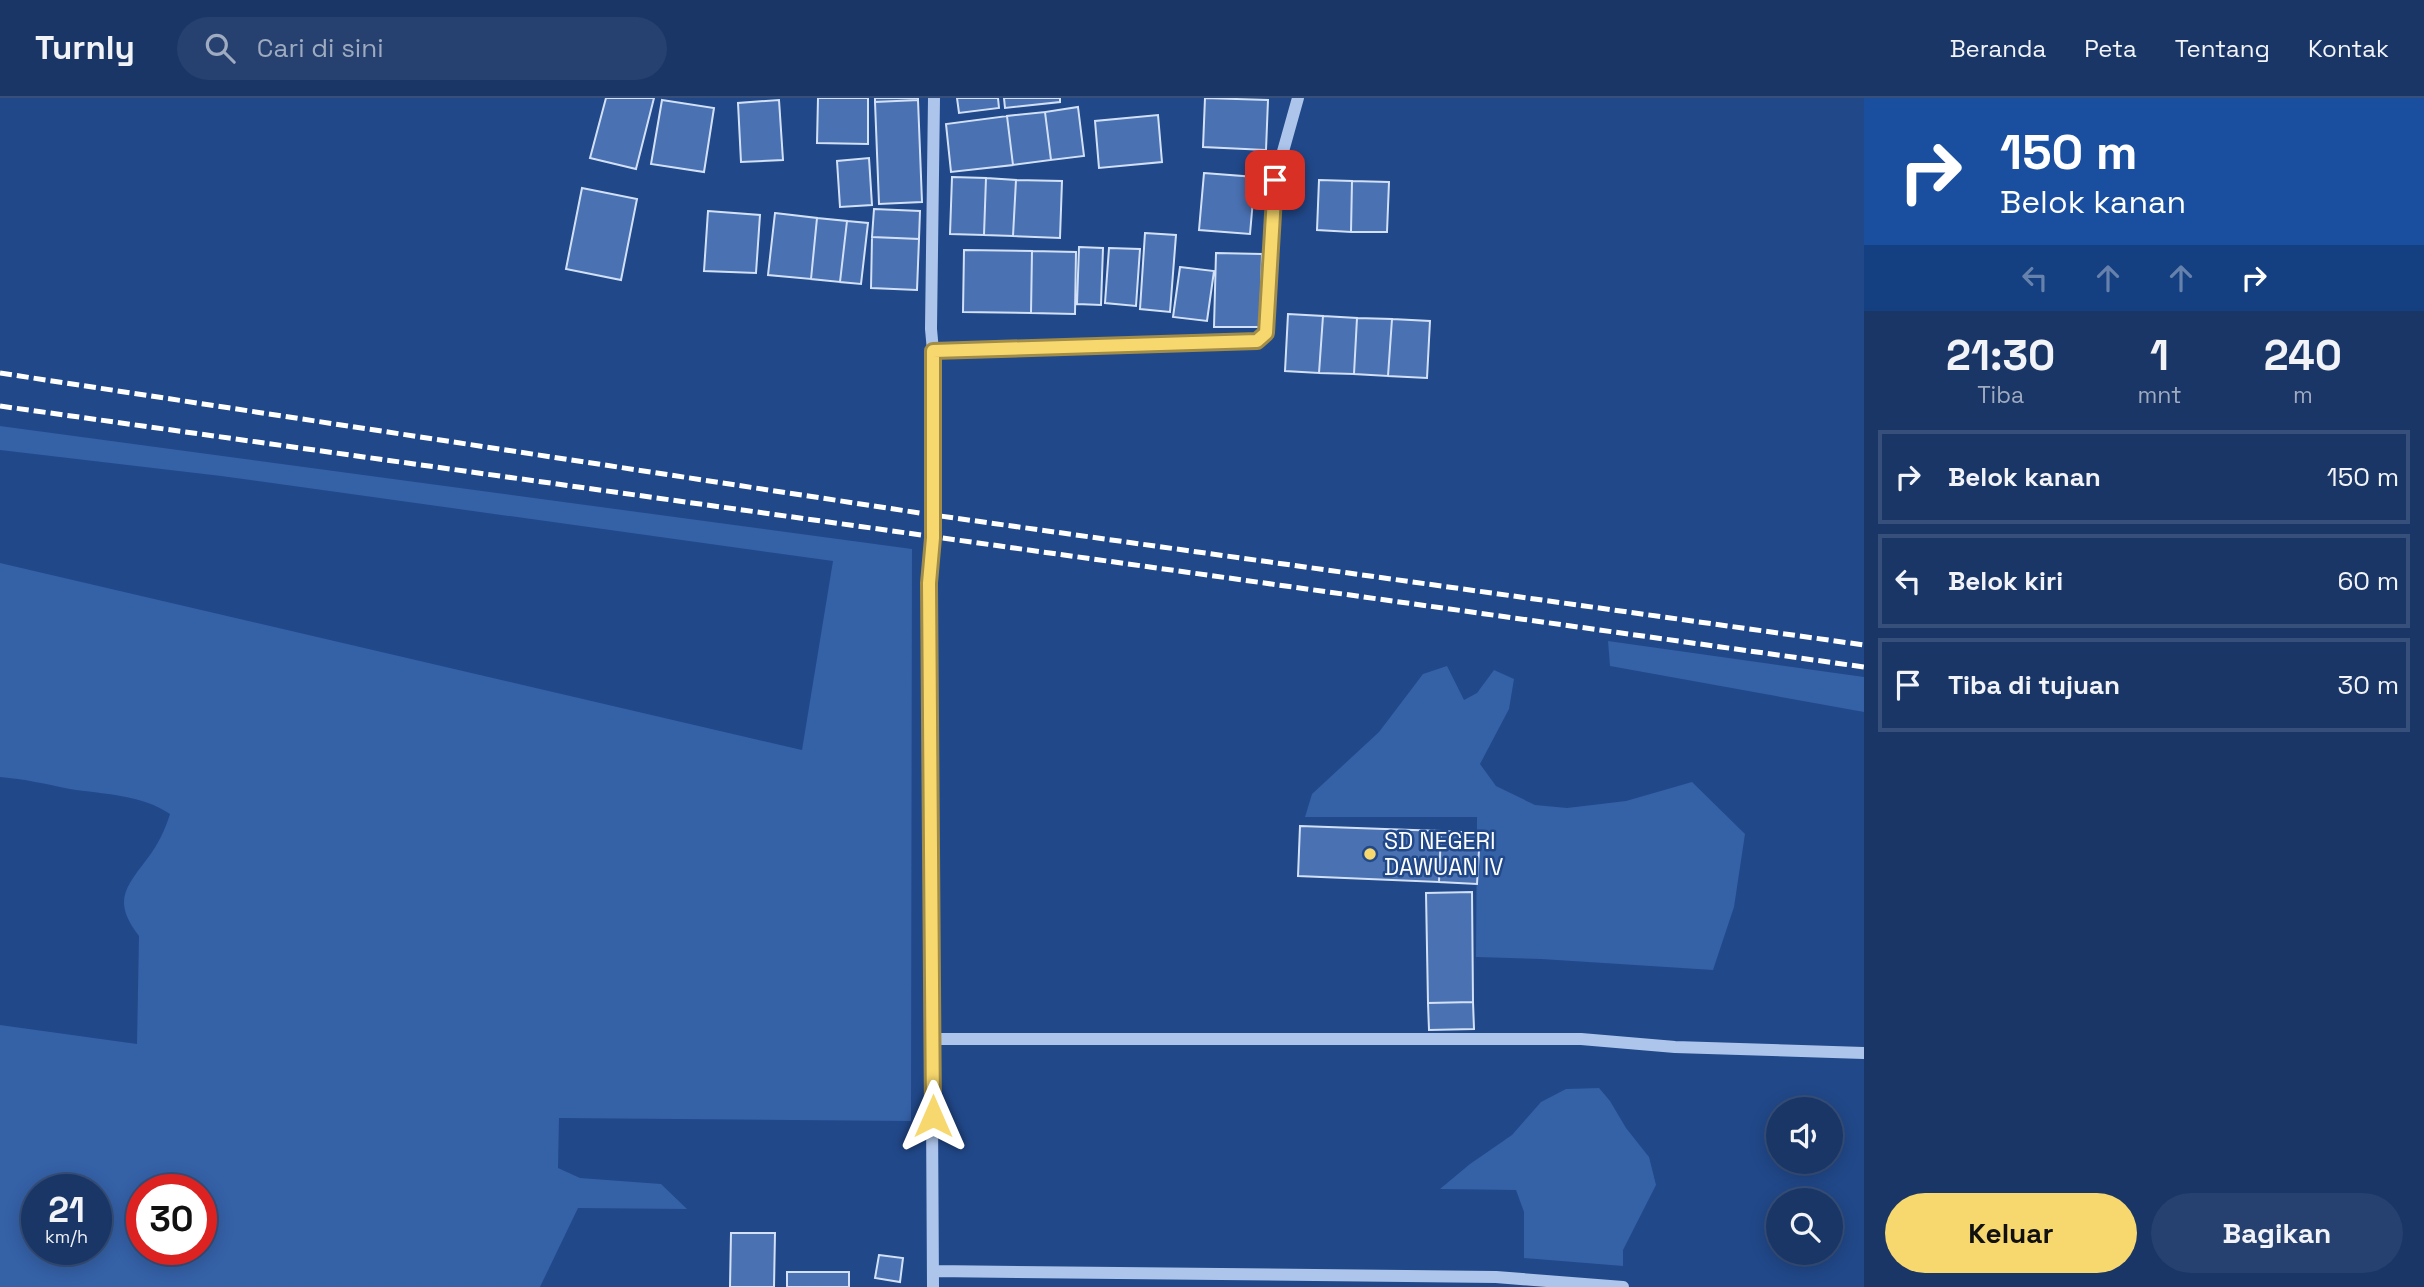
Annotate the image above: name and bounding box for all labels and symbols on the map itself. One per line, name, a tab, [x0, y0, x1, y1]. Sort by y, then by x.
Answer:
pin	[1245, 150, 1305, 210]
place label: SD NEGERI DAWUAN IV	[1384, 826, 1504, 882]
marker: SD NEGERI DAWUAN IV	[1362, 846, 1378, 862]
position arrow	[896, 1079, 970, 1153]
speed limit sign: 30	[126, 1174, 217, 1265]

